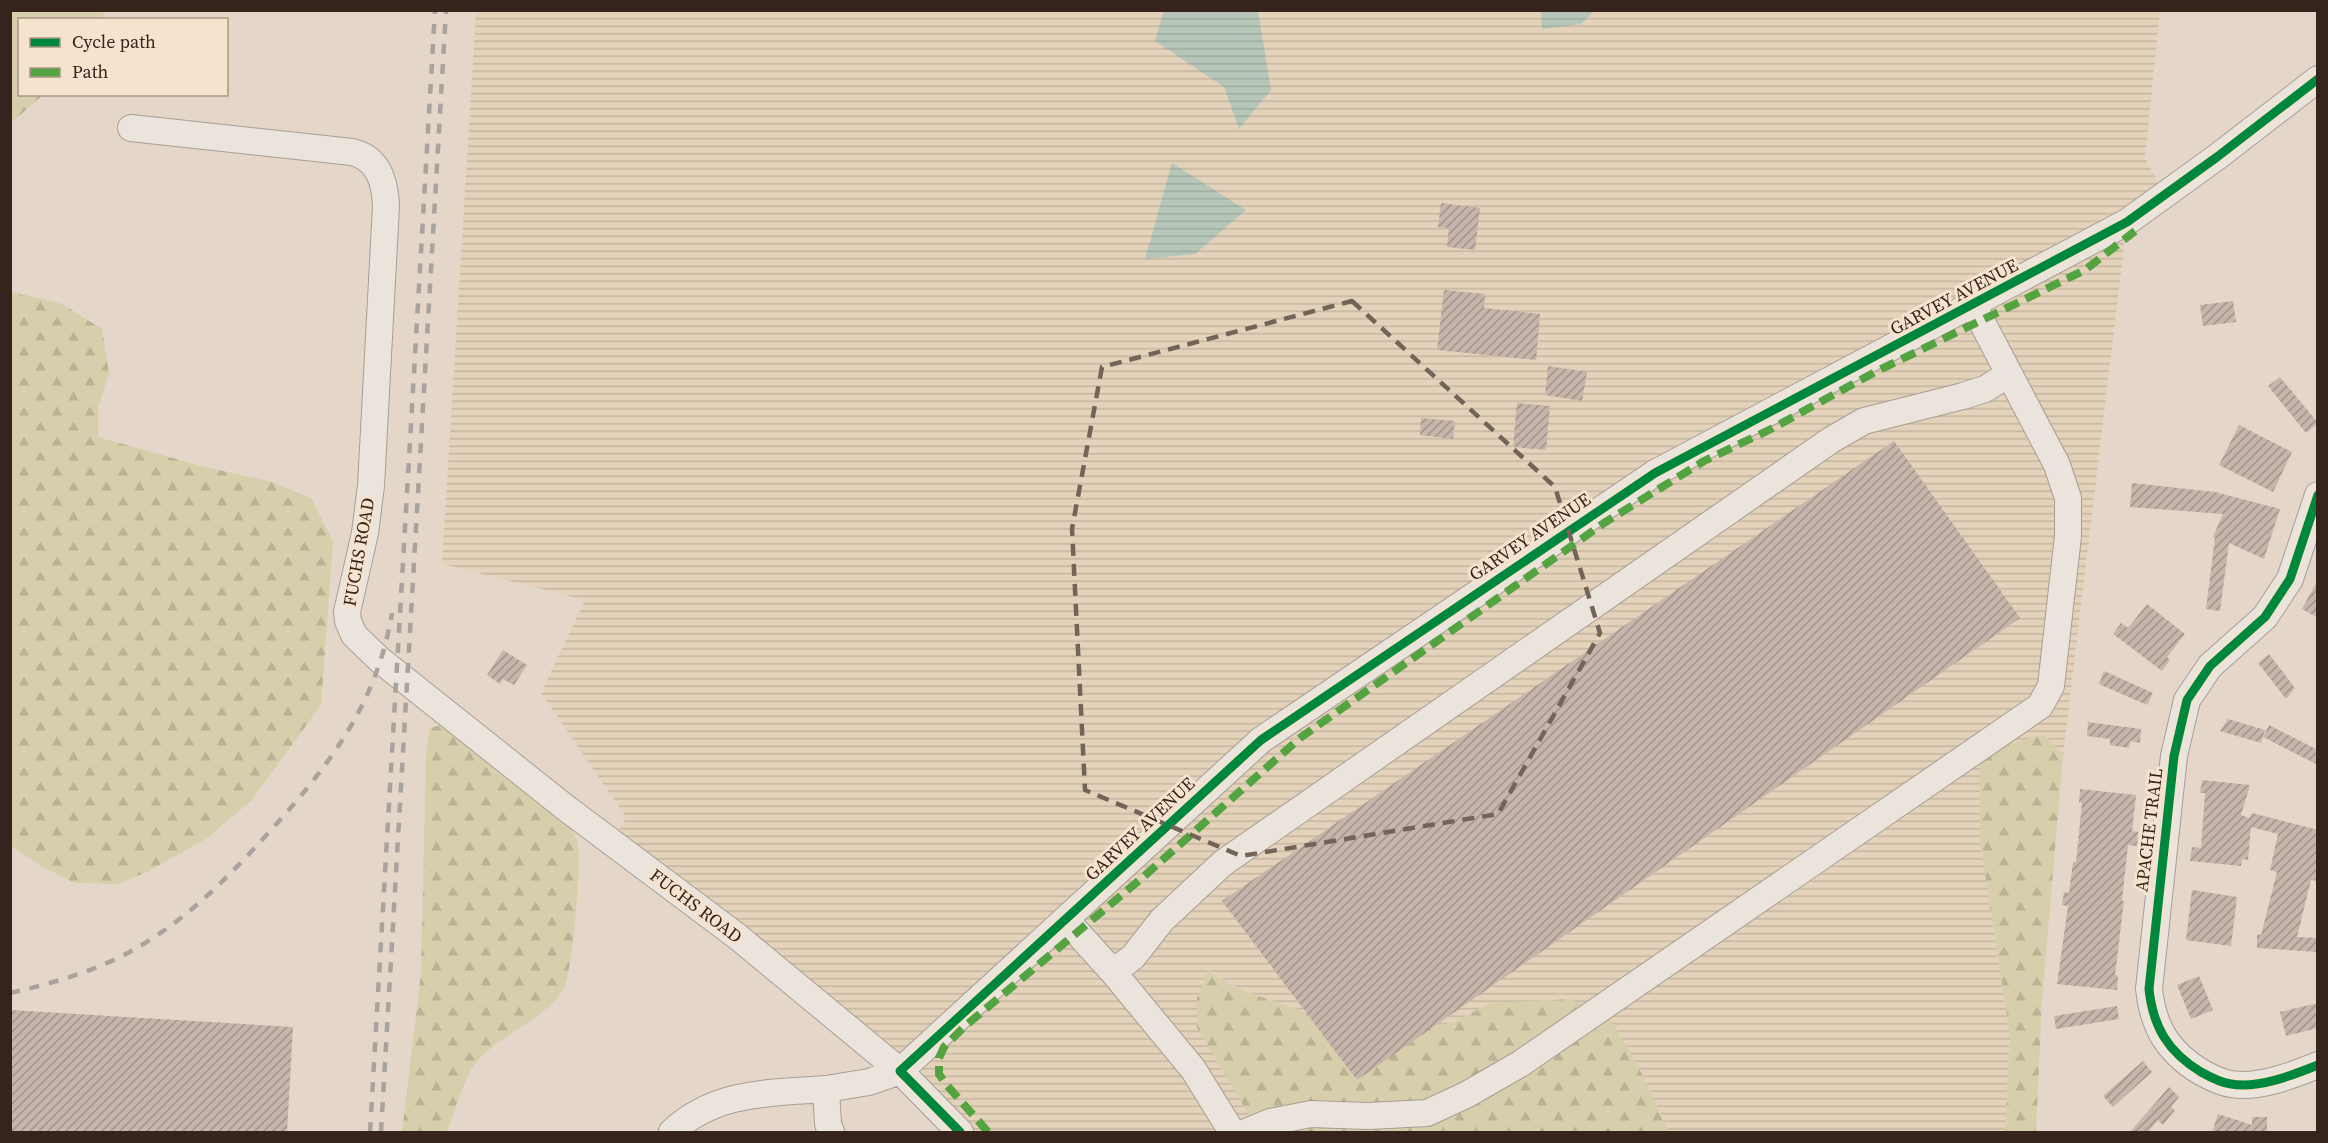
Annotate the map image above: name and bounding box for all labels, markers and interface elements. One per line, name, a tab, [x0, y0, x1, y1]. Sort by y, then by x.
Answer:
legend	[18, 18, 228, 96]
text: Cycle path	[72, 29, 156, 54]
text: Path	[72, 59, 109, 84]
street label: GARVEY AVENUE	[1885, 252, 2022, 341]
street label: GARVEY AVENUE	[1464, 487, 1596, 587]
street label: FUCHS ROAD	[337, 496, 380, 608]
street label: APACHE TRAIL	[2128, 767, 2169, 893]
street label: GARVEY AVENUE	[1079, 771, 1200, 886]
street label: FUCHS ROAD	[645, 863, 748, 949]

